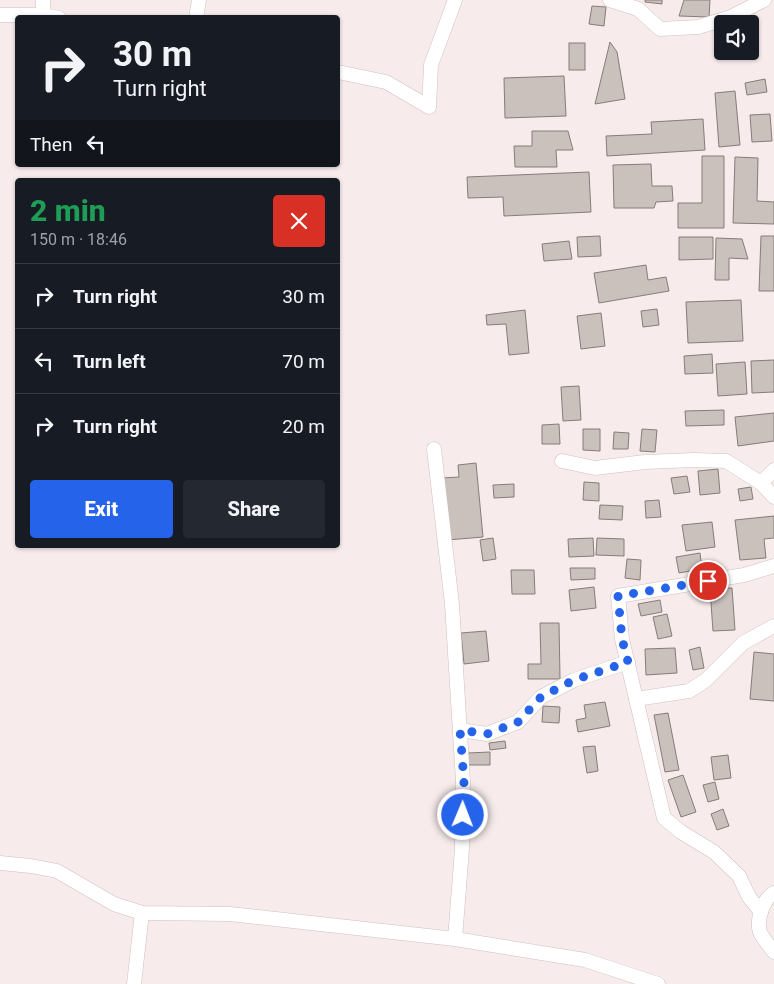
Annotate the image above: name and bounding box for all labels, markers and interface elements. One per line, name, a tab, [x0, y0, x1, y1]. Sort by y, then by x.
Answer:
map controls	[714, 15, 759, 60]
button: sound	[714, 15, 759, 60]
text: 30 m	[113, 34, 192, 75]
icon: right	[30, 35, 95, 100]
text: Turn right	[113, 76, 207, 101]
icon: left	[82, 130, 110, 158]
text: Then	[30, 133, 72, 156]
text: 2 min	[30, 193, 106, 228]
button: close	[273, 195, 325, 247]
text: 150 m · 18:46	[30, 230, 127, 249]
icon: right	[30, 282, 58, 310]
text: Turn right	[73, 285, 157, 308]
text: 30 m	[282, 285, 325, 308]
icon: left	[30, 347, 58, 375]
text: Turn left	[73, 350, 146, 373]
text: 70 m	[282, 350, 325, 373]
icon: right	[30, 412, 58, 440]
text: Turn right	[73, 415, 157, 438]
text: 20 m	[282, 415, 325, 438]
button: Exit	[30, 480, 173, 538]
button: Share	[183, 480, 325, 538]
pin	[687, 560, 729, 602]
icon: arrive	[694, 567, 722, 595]
position arrow	[436, 788, 488, 840]

